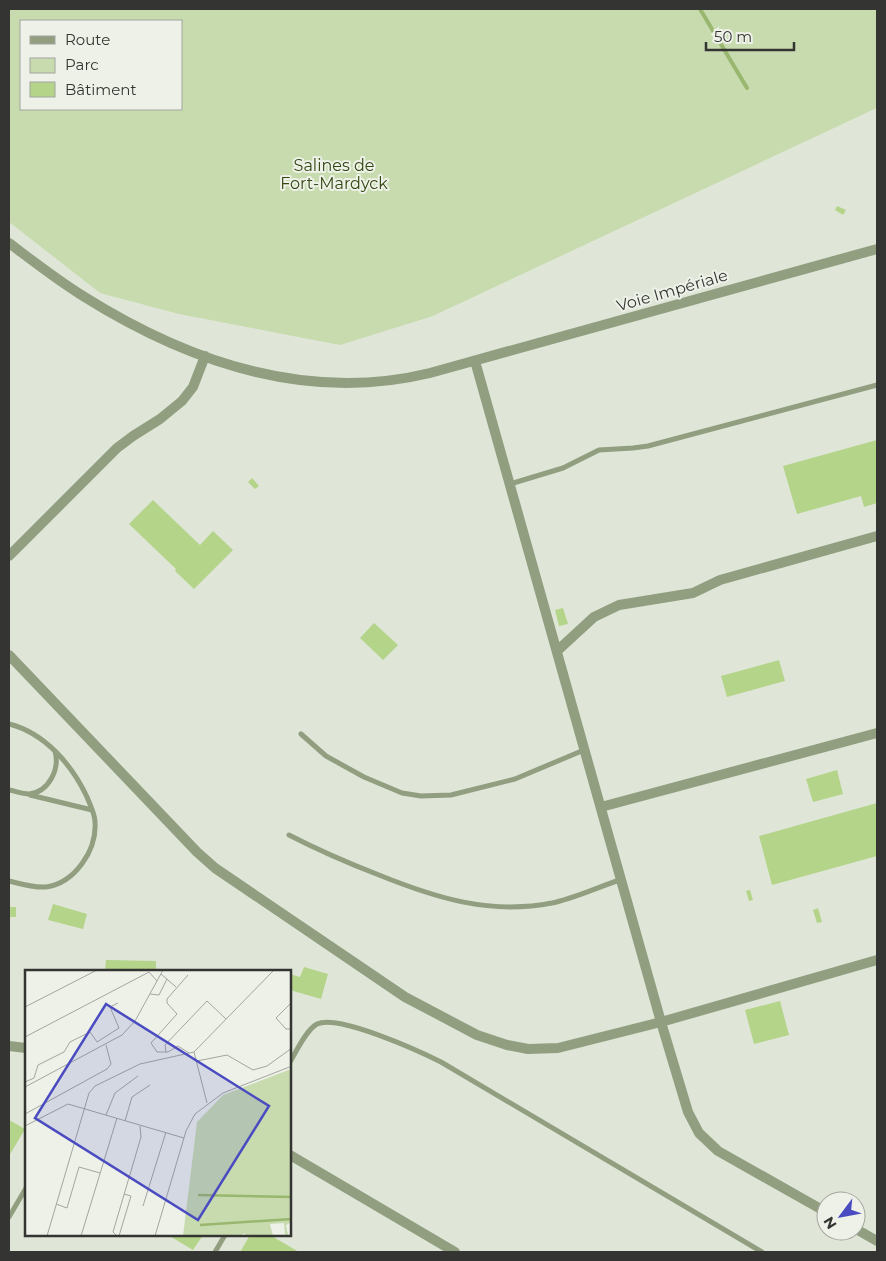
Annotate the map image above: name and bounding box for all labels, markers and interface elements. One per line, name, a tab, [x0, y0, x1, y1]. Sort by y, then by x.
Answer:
legend	[20, 20, 182, 110]
scale bar	[706, 20, 794, 52]
text: 50 m	[714, 27, 752, 46]
text: Route	[65, 30, 110, 49]
text: Parc	[65, 55, 99, 74]
text: Bâtiment	[65, 80, 137, 99]
park label: Salines de Fort-Mardyck	[280, 156, 388, 193]
street label: Voie Impériale	[614, 266, 730, 315]
inset map	[25, 970, 291, 1236]
north arrow	[816, 1191, 866, 1241]
text: N	[819, 1213, 841, 1232]

